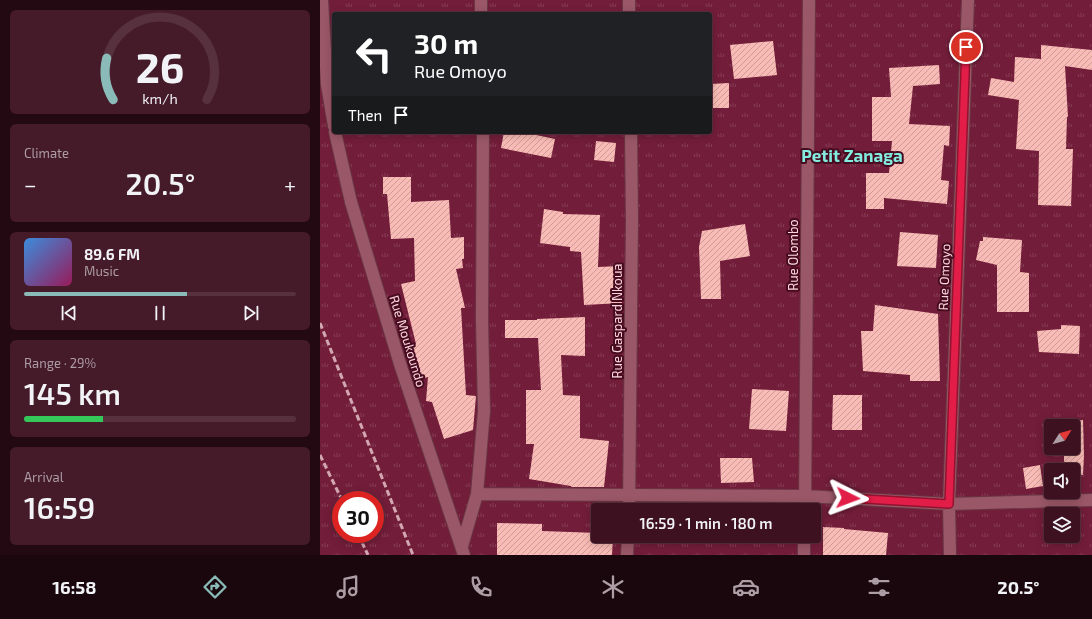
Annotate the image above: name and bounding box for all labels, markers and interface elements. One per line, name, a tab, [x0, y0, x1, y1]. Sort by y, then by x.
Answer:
text: 30 m	[414, 26, 478, 60]
icon: left	[348, 28, 400, 80]
pin	[949, 30, 983, 64]
icon: arrive	[955, 36, 977, 58]
text: 26	[136, 41, 184, 91]
text: Rue Omoyo	[414, 60, 507, 82]
text: km/h	[142, 90, 178, 107]
icon: arrive	[390, 104, 412, 126]
text: Then	[348, 106, 382, 124]
text: Climate	[24, 145, 69, 161]
district label: Petit Zanaga	[801, 145, 903, 165]
text: 20.5°	[125, 165, 195, 201]
text: −	[24, 171, 37, 197]
text: +	[284, 171, 296, 197]
street label: Rue Olombo	[785, 219, 801, 291]
street label: Rue Omoyo	[935, 243, 953, 311]
text: 89.6 FM	[84, 245, 140, 263]
text: Music	[84, 263, 119, 279]
street label: Rue Gaspard Nkoua	[609, 264, 625, 378]
street label: Rue Moukoundo	[386, 293, 430, 389]
icon: previous	[58, 302, 80, 324]
icon: pause	[149, 302, 171, 324]
icon: next	[240, 302, 262, 324]
text: Range · 29%	[24, 355, 96, 371]
text: 145 km	[24, 375, 121, 411]
north arrow	[1044, 419, 1080, 455]
map controls	[1044, 419, 1080, 543]
button: sound	[1044, 463, 1080, 499]
text: Arrival	[24, 469, 64, 485]
position arrow	[827, 477, 869, 519]
text: 16:59	[24, 489, 95, 525]
speed limit sign: 30	[332, 491, 384, 543]
button: layers	[1044, 507, 1080, 543]
text: 16:59 · 1 min · 180 m	[640, 514, 772, 532]
icon: directions	[201, 573, 229, 601]
icon: music	[334, 573, 362, 601]
icon: phone	[467, 573, 495, 601]
icon: climate	[599, 573, 627, 601]
icon: car	[732, 573, 760, 601]
icon: filters	[865, 573, 893, 601]
text: 16:58	[52, 576, 97, 598]
text: 20.5°	[997, 576, 1040, 598]

